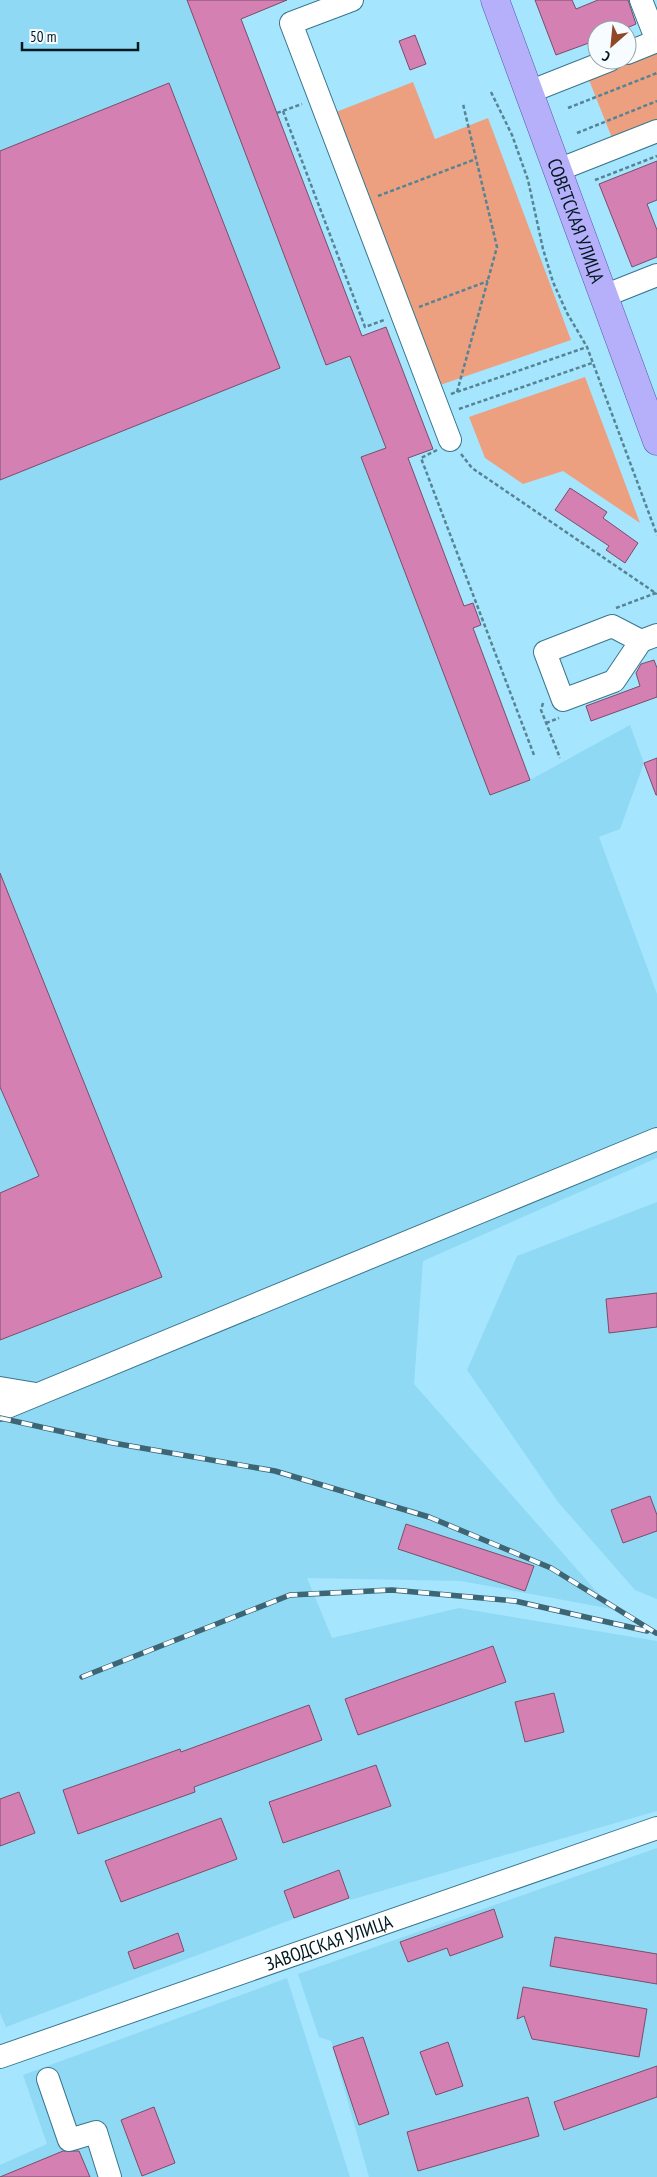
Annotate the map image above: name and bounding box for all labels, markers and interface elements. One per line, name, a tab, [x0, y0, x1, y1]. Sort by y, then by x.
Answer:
scale bar	[22, 20, 139, 52]
north arrow	[587, 20, 637, 70]
text: 50 m	[30, 27, 56, 46]
text: С	[599, 47, 613, 66]
street label: СОВЕТСКАЯ УЛИЦА	[542, 155, 610, 286]
street label: ЗАВОДСКАЯ УЛИЦА	[262, 1909, 395, 1976]

